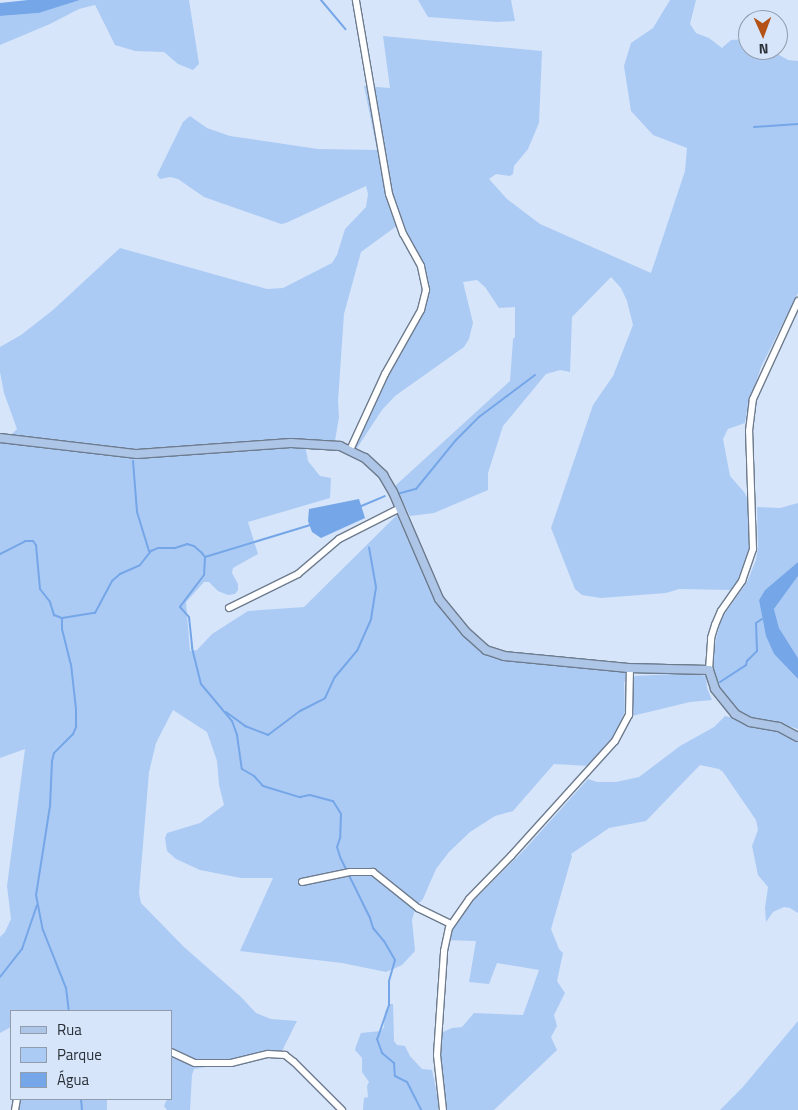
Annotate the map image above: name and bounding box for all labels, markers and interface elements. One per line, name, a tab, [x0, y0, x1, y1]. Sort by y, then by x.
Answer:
north arrow	[738, 10, 788, 60]
text: N	[758, 39, 769, 60]
legend	[10, 1010, 172, 1100]
text: Rua	[57, 1018, 82, 1041]
text: Parque	[57, 1043, 102, 1066]
text: Água	[57, 1068, 89, 1091]

